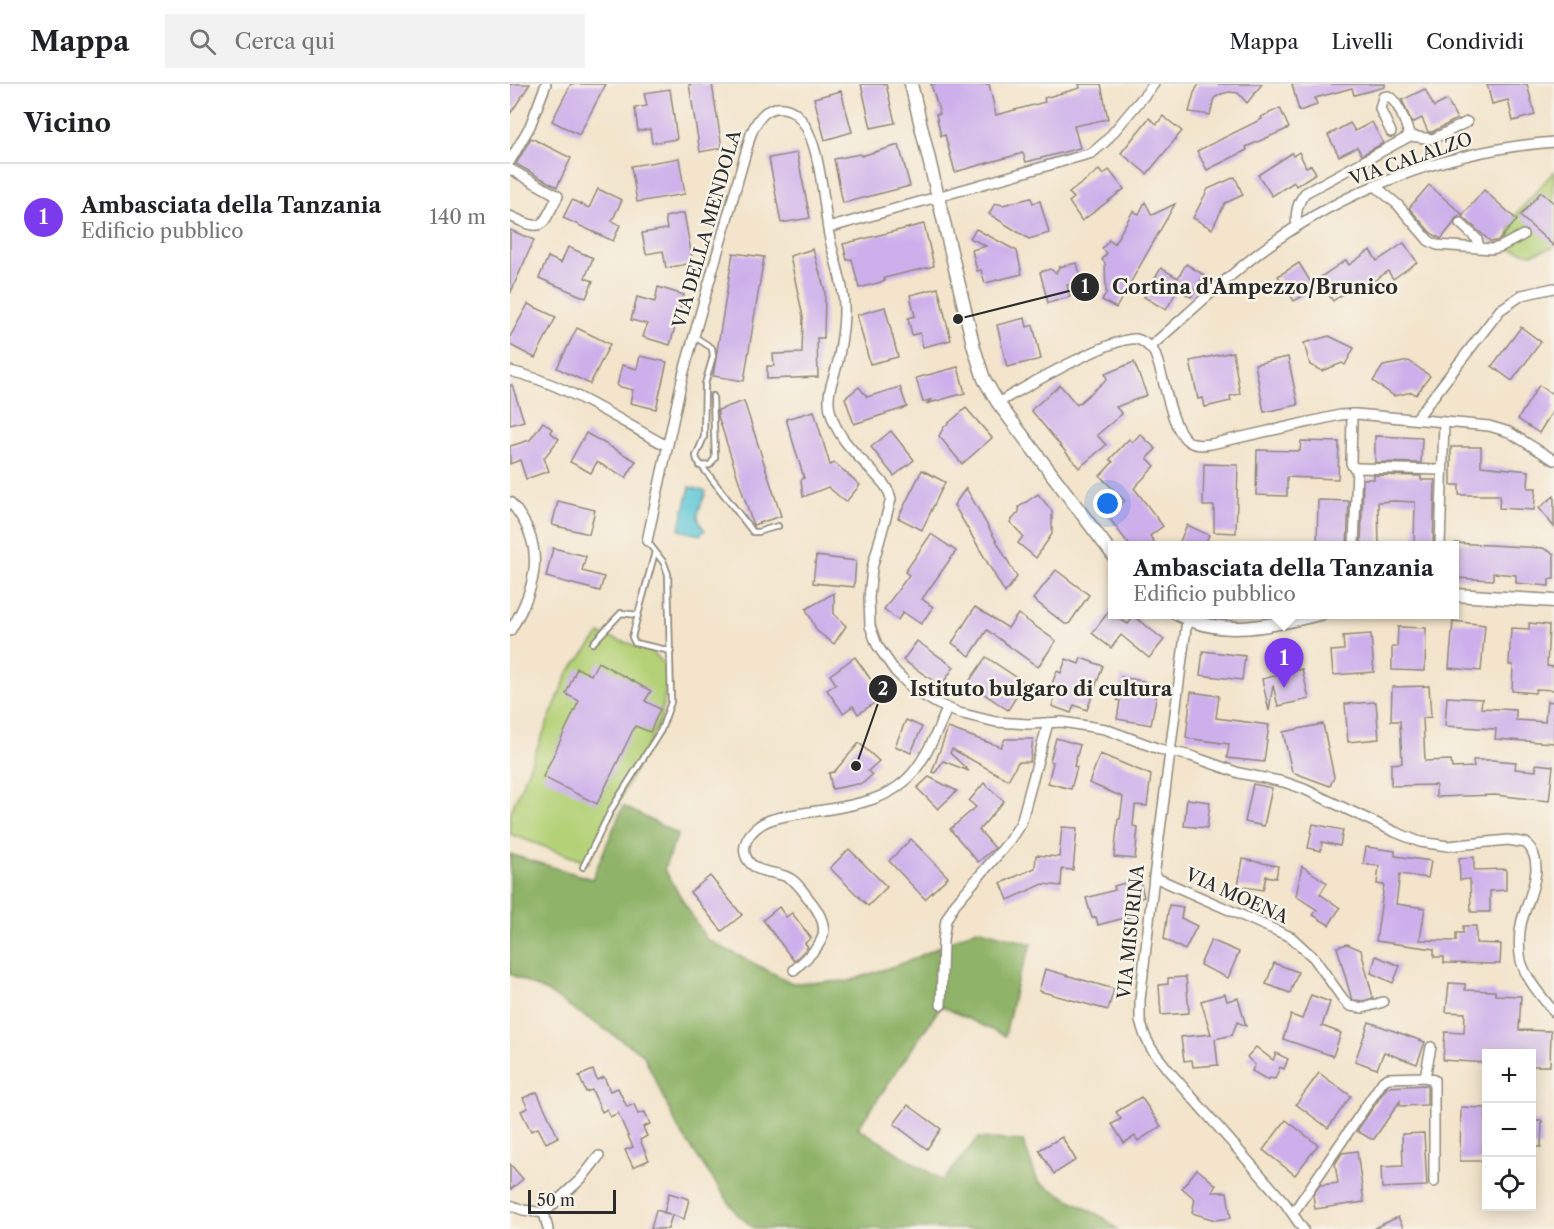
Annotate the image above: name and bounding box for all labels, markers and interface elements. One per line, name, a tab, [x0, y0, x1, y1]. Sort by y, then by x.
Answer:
search box	[165, 14, 585, 68]
text: Mappa	[30, 24, 129, 58]
icon: search	[186, 25, 219, 58]
text: Cerca qui	[234, 28, 335, 55]
text: Mappa	[1229, 29, 1299, 54]
text: Livelli	[1332, 29, 1393, 54]
text: Condividi	[1426, 29, 1524, 54]
text: Vicino	[24, 107, 111, 139]
street label: VIA DELLA MENDOLA	[668, 127, 746, 332]
street label: VIA CALALZO	[1346, 128, 1475, 191]
text: Ambasciata della Tanzania	[81, 192, 381, 219]
text: 1	[39, 205, 48, 229]
text: 140 m	[429, 205, 486, 229]
text: Edificio pubblico	[81, 219, 243, 243]
callout: Cortina d'Ampezzo/Brunico	[1070, 268, 1410, 306]
text: Cortina d'Ampezzo/Brunico	[1112, 275, 1398, 299]
text: 1	[1081, 276, 1089, 298]
your location	[1093, 489, 1122, 518]
popup	[1108, 541, 1459, 619]
text: Ambasciata della Tanzania	[1133, 555, 1434, 582]
text: Edificio pubblico	[1133, 582, 1296, 606]
pin: 1	[1264, 638, 1304, 688]
callout: Istituto bulgaro di cultura	[868, 670, 1185, 708]
text: Istituto bulgaro di cultura	[910, 677, 1173, 701]
text: 2	[878, 678, 888, 700]
street label: VIA MISURINA	[1113, 863, 1149, 1001]
street label: VIA MOENA	[1181, 863, 1293, 929]
map controls	[1482, 1049, 1536, 1211]
button: +	[1482, 1049, 1536, 1103]
button: −	[1482, 1103, 1536, 1157]
button: locate	[1482, 1157, 1536, 1211]
scale bar	[528, 1187, 616, 1214]
text: 50 m	[537, 1190, 575, 1210]

